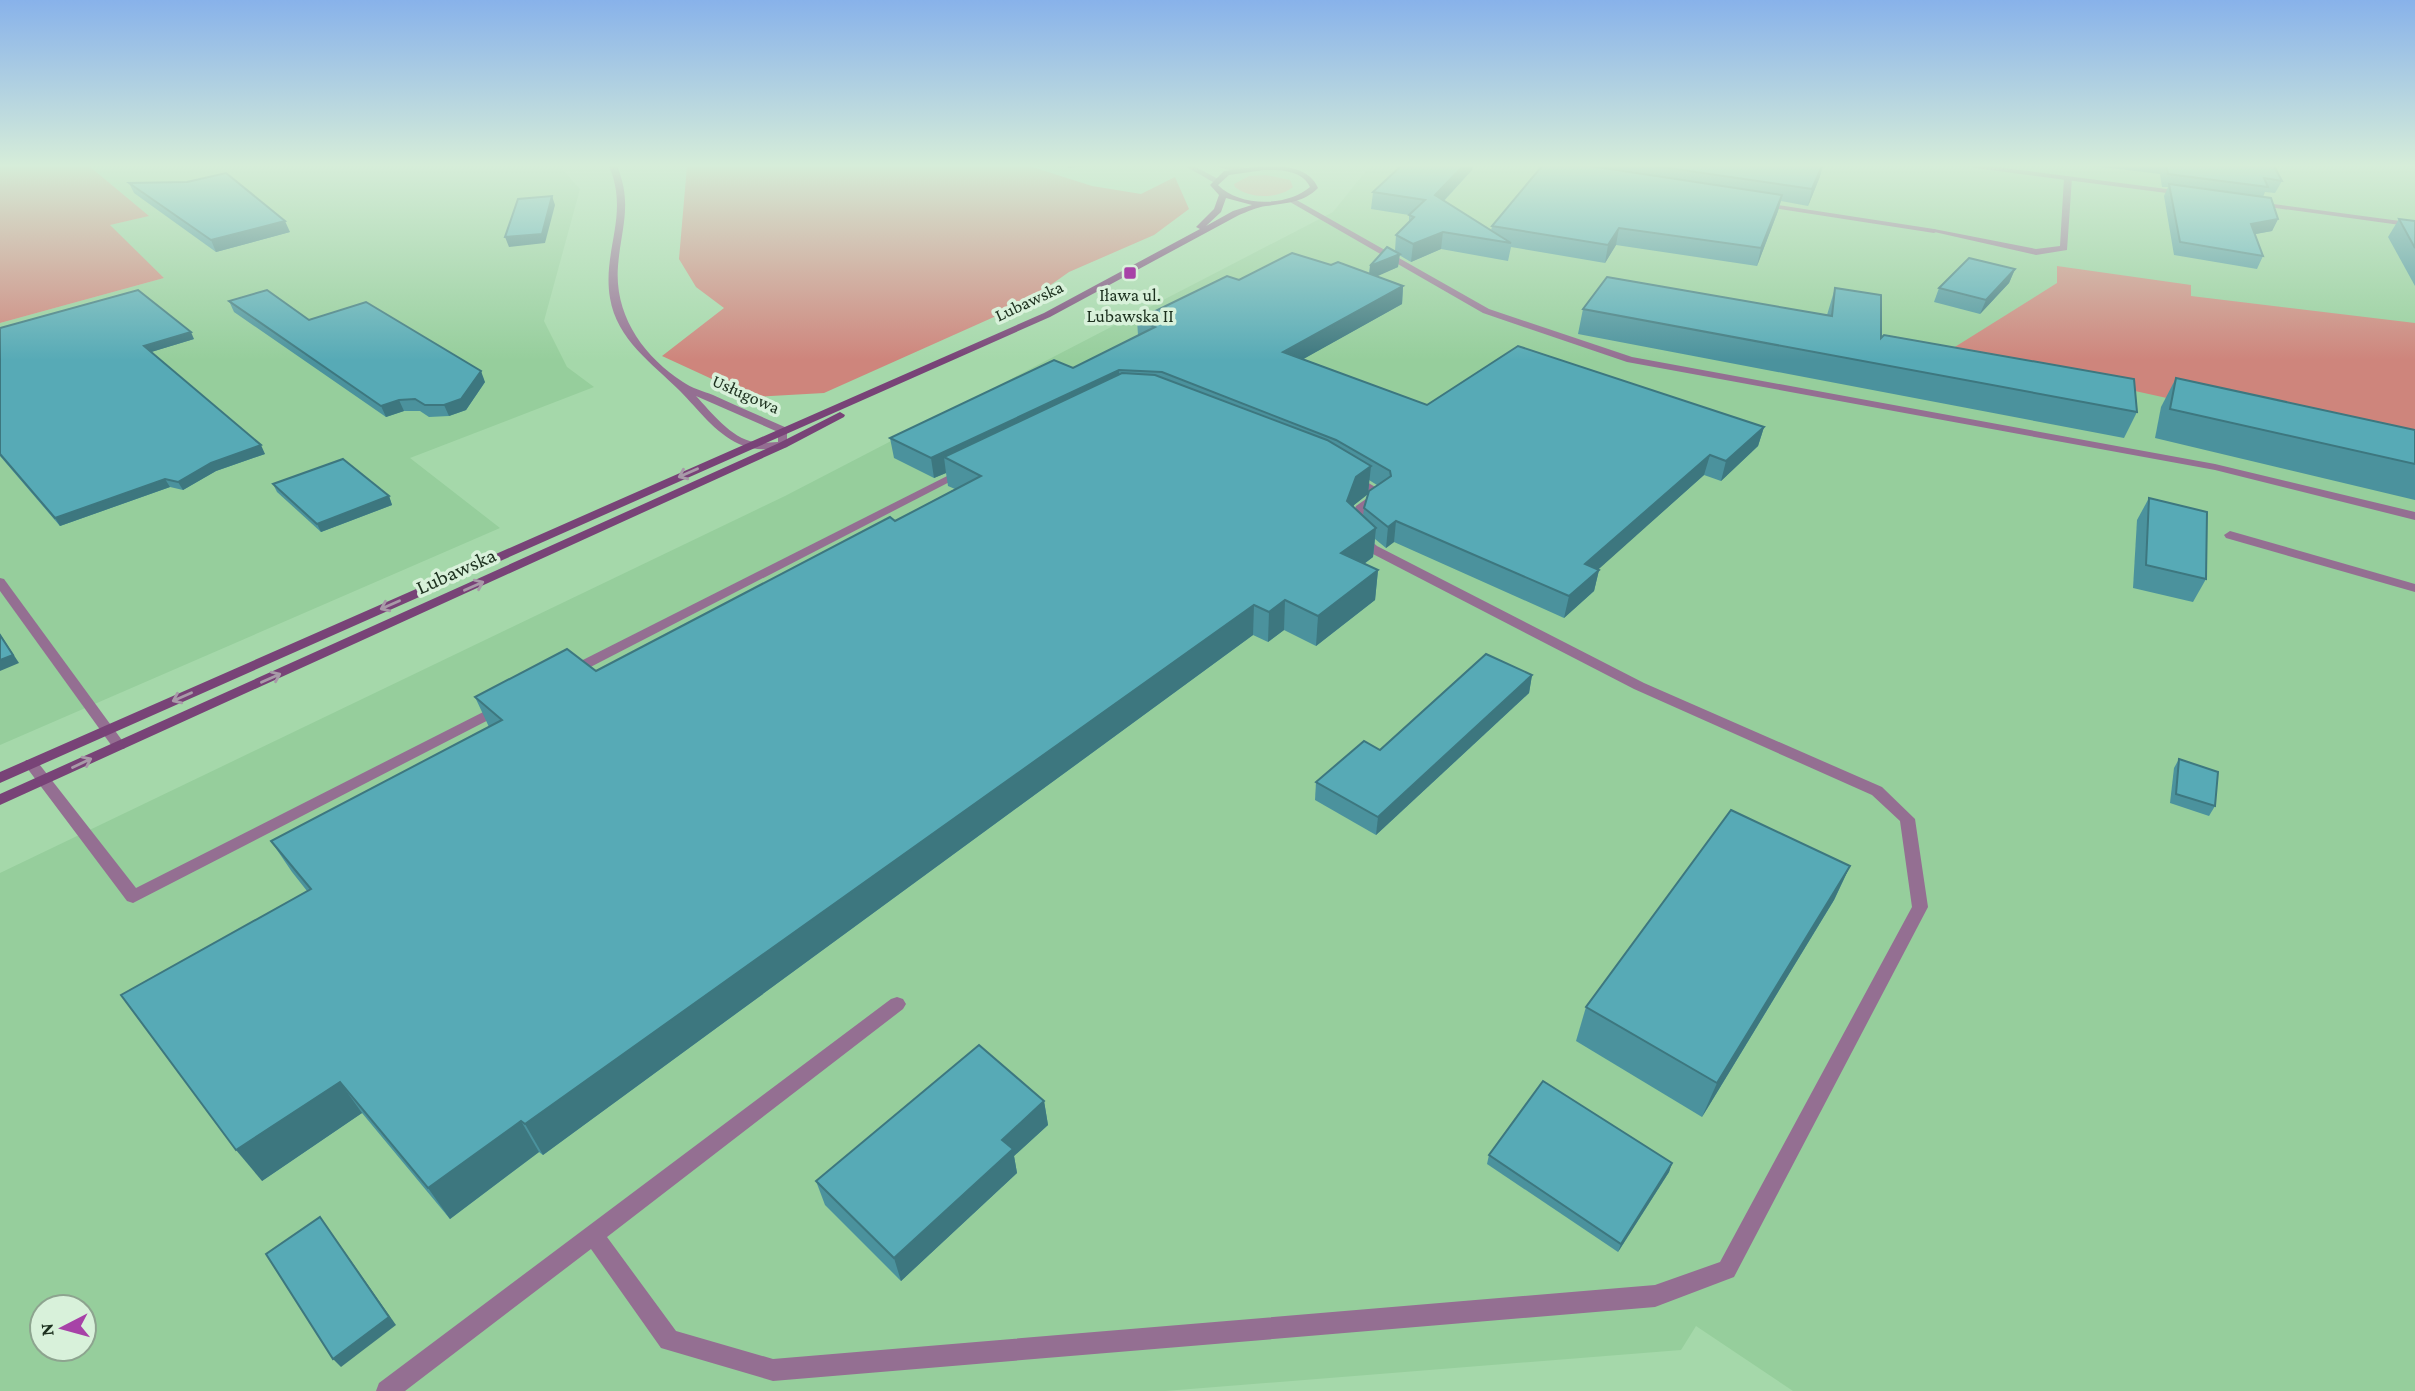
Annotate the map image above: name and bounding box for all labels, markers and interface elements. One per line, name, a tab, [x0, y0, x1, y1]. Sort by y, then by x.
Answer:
marker: Iława ul. Lubawska II	[1122, 265, 1138, 281]
street label: Lubawska	[992, 277, 1066, 325]
place label: Iława ul. Lubawska II	[1086, 285, 1174, 326]
street label: Usługowa	[709, 370, 783, 418]
one-way arrow	[678, 467, 699, 480]
street label: Lubawska	[412, 543, 500, 599]
one-way arrow	[462, 579, 484, 592]
one-way arrow	[380, 599, 401, 612]
one-way arrow	[260, 671, 281, 684]
one-way arrow	[172, 691, 194, 704]
one-way arrow	[71, 756, 92, 769]
north arrow	[28, 1293, 98, 1363]
text: N	[35, 1322, 58, 1337]

